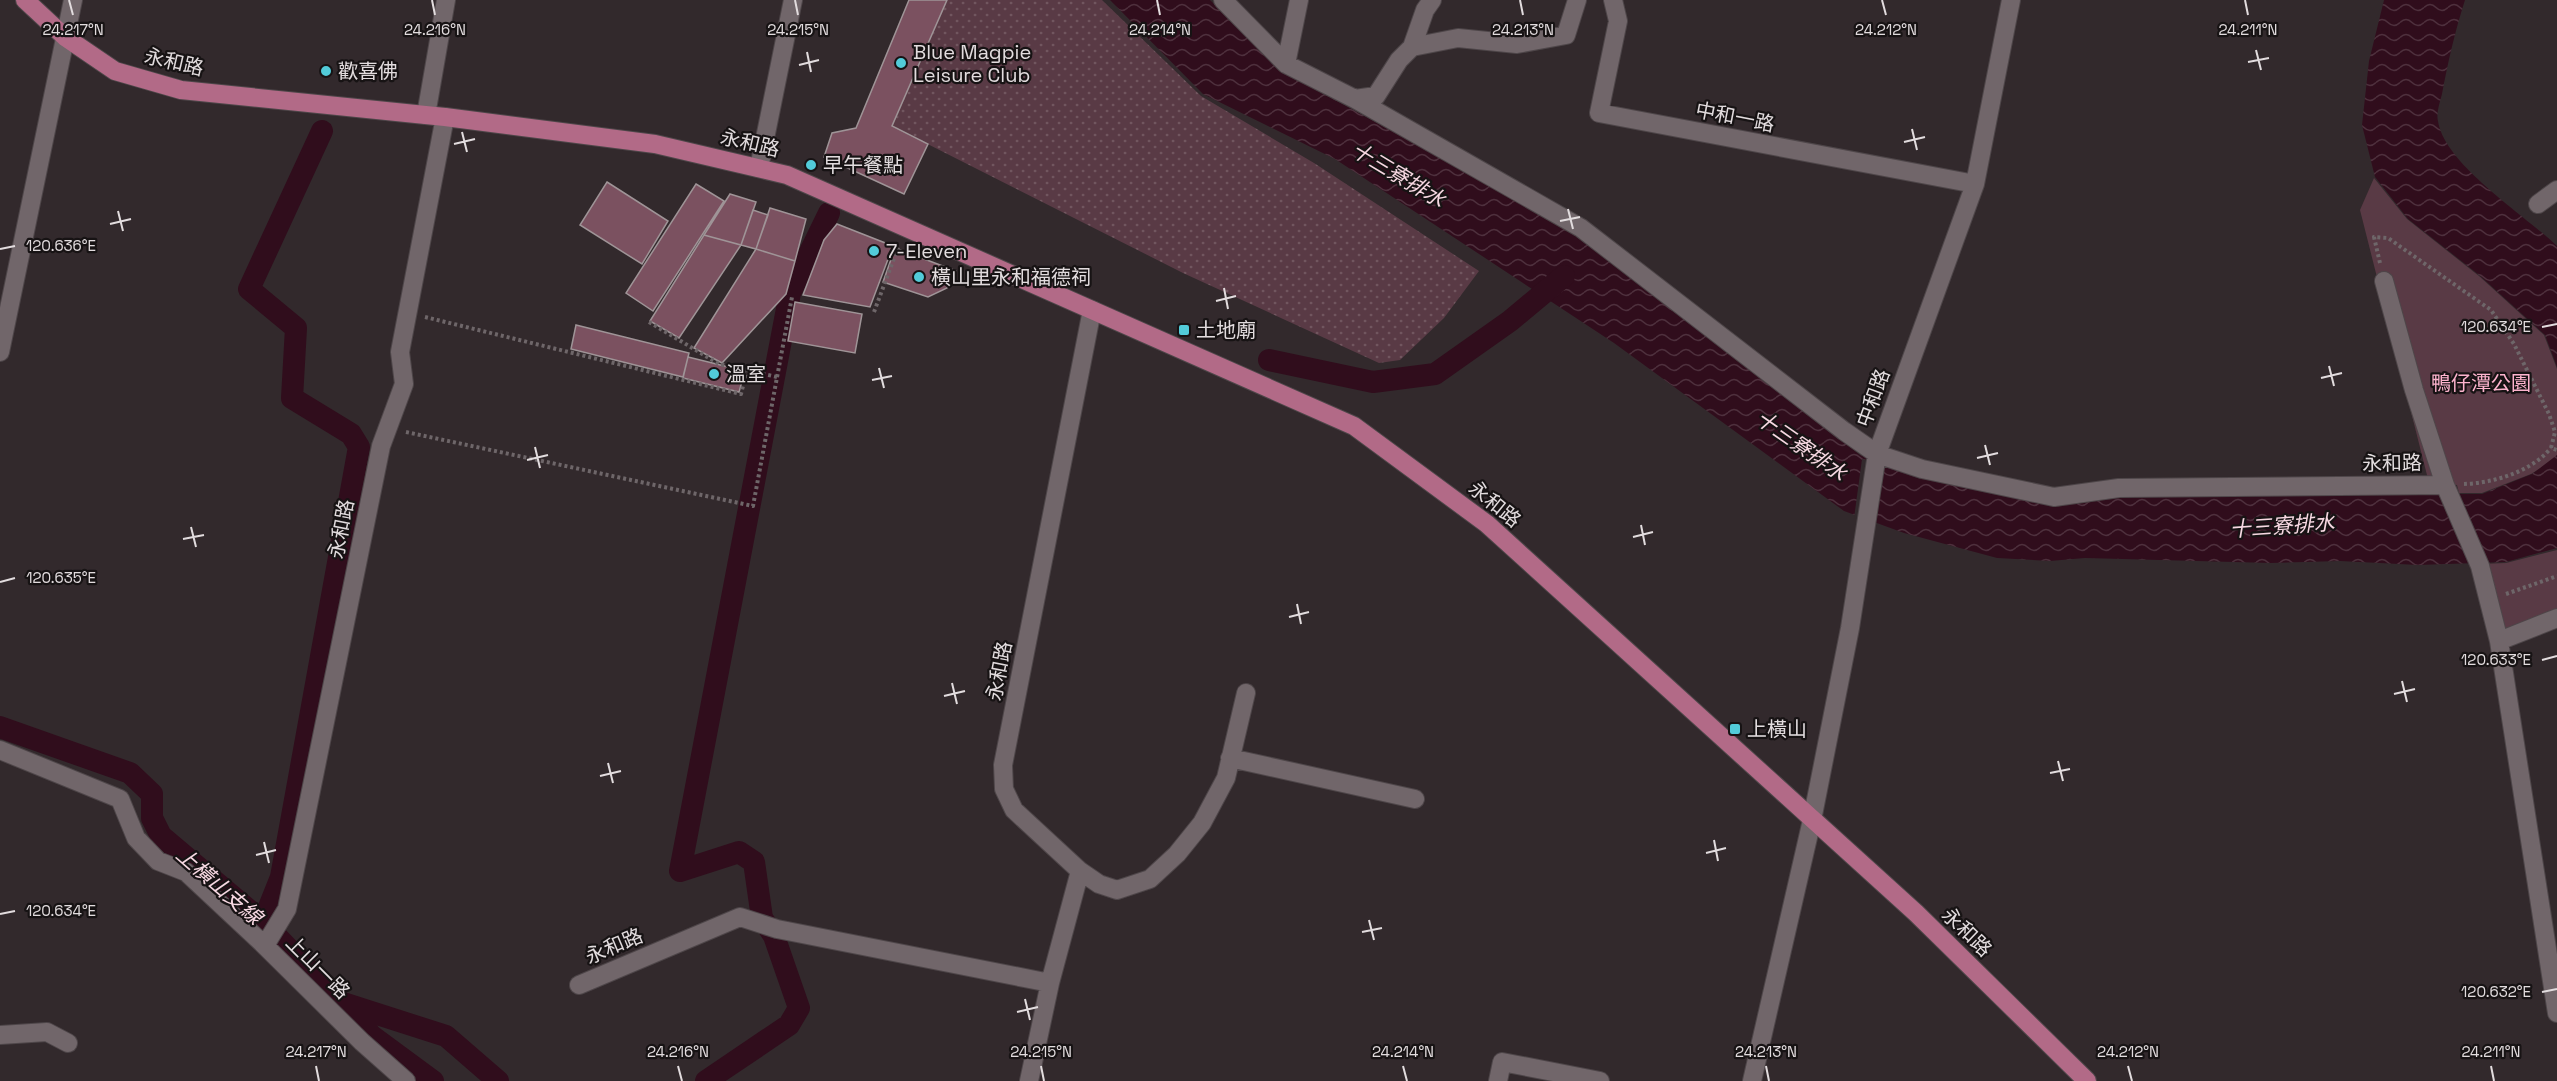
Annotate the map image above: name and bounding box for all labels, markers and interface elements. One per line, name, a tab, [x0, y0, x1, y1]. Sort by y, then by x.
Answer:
text: 24.217°N	[42, 20, 104, 39]
text: 24.216°N	[404, 20, 466, 39]
text: 24.215°N	[767, 20, 829, 39]
text: 24.214°N	[1129, 20, 1191, 39]
text: 24.213°N	[1492, 20, 1554, 39]
text: 24.212°N	[1855, 20, 1917, 39]
text: 24.211°N	[2218, 20, 2278, 39]
place label: Blue Magpie Leisure Club	[913, 39, 1031, 88]
street label: 永和路	[142, 43, 206, 81]
marker: Blue Magpie Leisure Club	[894, 56, 908, 70]
place label: 歡喜佛	[338, 58, 398, 84]
marker: 歡喜佛	[319, 64, 333, 78]
street label: 中和一路	[1693, 97, 1777, 137]
street label: 永和路	[718, 124, 782, 162]
water label: 十三寮排水	[1346, 136, 1451, 214]
place label: 早午餐點	[823, 152, 903, 178]
marker: 早午餐點	[804, 158, 818, 172]
text: 120.636°E	[26, 236, 96, 255]
place label: 7-Eleven	[886, 238, 967, 264]
marker: 7-Eleven	[867, 244, 881, 258]
place label: 橫山里永和福德祠	[931, 264, 1091, 290]
marker: 橫山里永和福德祠	[912, 270, 926, 284]
place label: 土地廟	[1196, 317, 1256, 343]
text: 120.634°E	[2461, 317, 2531, 336]
marker: 土地廟	[1177, 323, 1191, 337]
place label: 溫室	[726, 361, 766, 387]
street label: 中和路	[1851, 365, 1895, 431]
marker: 溫室	[707, 367, 721, 381]
park label: 鴨仔潭公園	[2431, 370, 2531, 396]
water label: 十三寮排水	[1751, 404, 1853, 487]
street label: 永和路	[2362, 449, 2422, 477]
street label: 永和路	[1464, 475, 1526, 533]
street label: 永和路	[323, 497, 359, 561]
water label: 十三寮排水	[2229, 508, 2336, 543]
text: 120.635°E	[26, 568, 96, 587]
street label: 永和路	[981, 639, 1017, 703]
text: 120.633°E	[2461, 650, 2531, 669]
place label: 上橫山	[1747, 716, 1807, 742]
marker: 上橫山	[1728, 722, 1742, 736]
water label: 上橫山支線	[171, 841, 269, 932]
text: 120.634°E	[26, 901, 96, 920]
street label: 永和路	[1936, 902, 1998, 962]
street label: 永和路	[581, 922, 647, 970]
street label: 上山一路	[281, 930, 355, 1004]
text: 120.632°E	[2461, 982, 2531, 1001]
text: 24.217°N	[285, 1042, 347, 1061]
text: 24.216°N	[647, 1042, 709, 1061]
text: 24.215°N	[1010, 1042, 1072, 1061]
text: 24.214°N	[1372, 1042, 1434, 1061]
text: 24.213°N	[1735, 1042, 1797, 1061]
text: 24.212°N	[2097, 1042, 2159, 1061]
text: 24.211°N	[2461, 1042, 2521, 1061]

